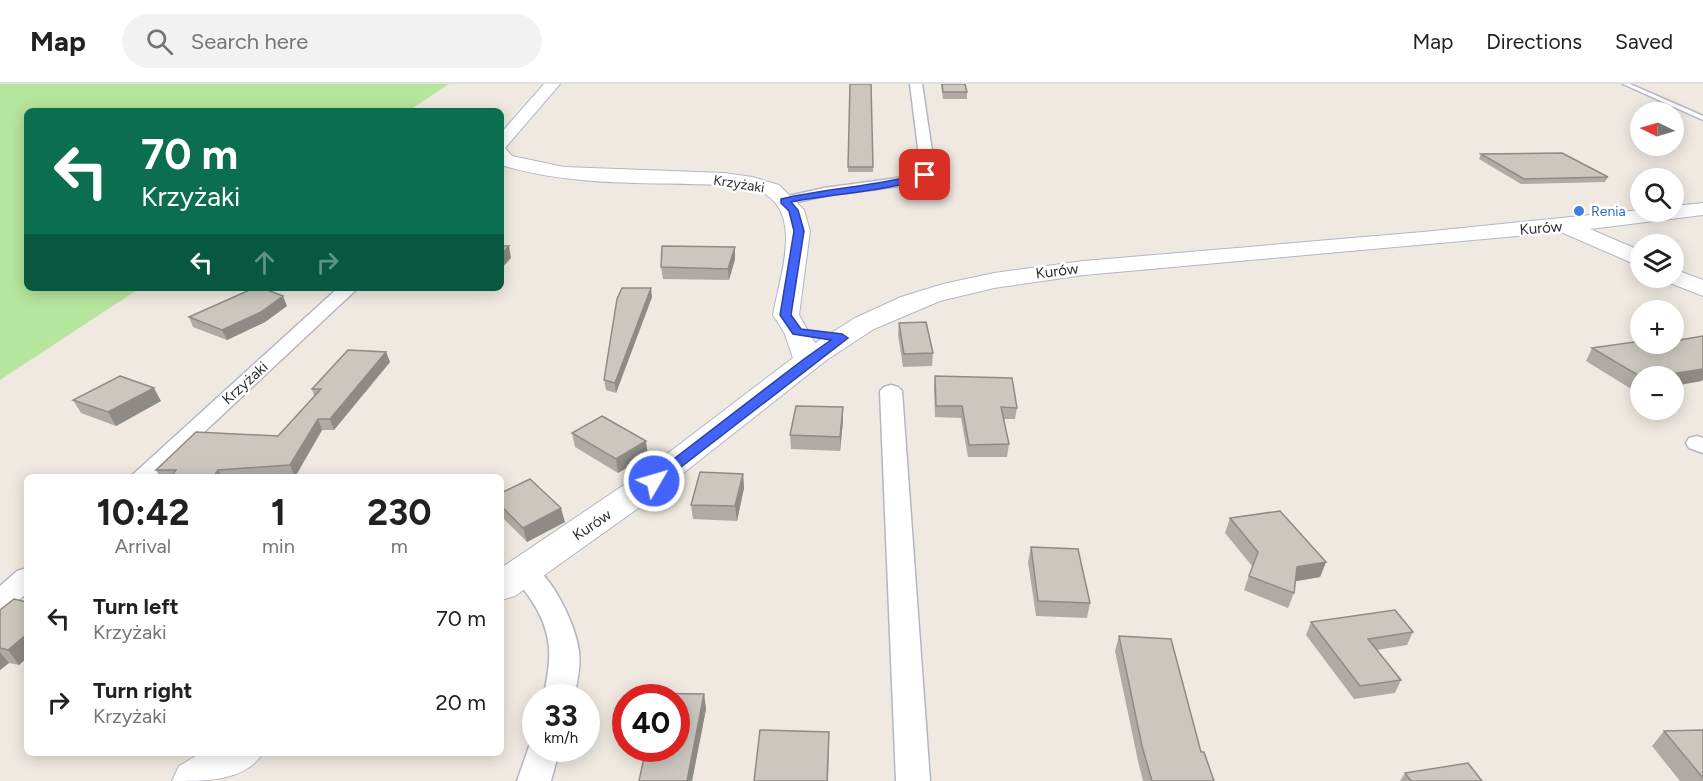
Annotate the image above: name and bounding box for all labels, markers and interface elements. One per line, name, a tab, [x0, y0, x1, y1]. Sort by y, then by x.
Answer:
search box	[122, 14, 542, 68]
text: Map	[30, 24, 86, 58]
icon: search	[143, 25, 176, 58]
text: Search here	[191, 28, 308, 55]
text: Map	[1412, 29, 1453, 54]
text: Directions	[1486, 29, 1582, 54]
text: Saved	[1615, 29, 1673, 54]
north arrow	[1630, 102, 1684, 156]
map controls	[1630, 102, 1684, 420]
text: 70 m	[141, 129, 238, 180]
icon: left	[42, 132, 120, 210]
pin	[899, 149, 950, 200]
icon: arrive	[908, 158, 941, 191]
button: search	[1630, 168, 1684, 222]
street label: Krzyżaki	[712, 172, 766, 196]
text: Krzyżaki	[141, 180, 240, 213]
place label: Renia	[1591, 203, 1626, 220]
marker: Renia	[1572, 204, 1586, 218]
street label: Kurów	[1519, 217, 1563, 239]
button: layers	[1630, 234, 1684, 288]
icon: left	[185, 246, 218, 279]
icon: ahead	[248, 246, 281, 279]
icon: right	[311, 246, 344, 279]
street label: Kurów	[1035, 259, 1080, 283]
button: +	[1630, 300, 1684, 354]
street label: Krzyżaki	[218, 358, 272, 408]
button: −	[1630, 366, 1684, 420]
position arrow	[622, 449, 686, 513]
text: 10:42	[96, 491, 189, 534]
text: 1	[271, 491, 286, 534]
text: 230	[367, 491, 431, 534]
street label: Kurów	[569, 505, 615, 544]
text: Arrival	[115, 534, 171, 558]
text: min	[262, 534, 295, 558]
text: m	[391, 534, 408, 558]
text: Turn left	[93, 593, 179, 620]
icon: left	[42, 602, 75, 635]
text: 70 m	[436, 605, 486, 632]
text: Krzyżaki	[93, 620, 167, 644]
text: Turn right	[93, 677, 192, 704]
speed limit sign: 40	[612, 684, 690, 762]
icon: right	[42, 686, 75, 719]
text: 20 m	[435, 689, 486, 716]
text: 33	[544, 697, 578, 734]
text: Krzyżaki	[93, 704, 167, 728]
text: km/h	[544, 729, 578, 747]

